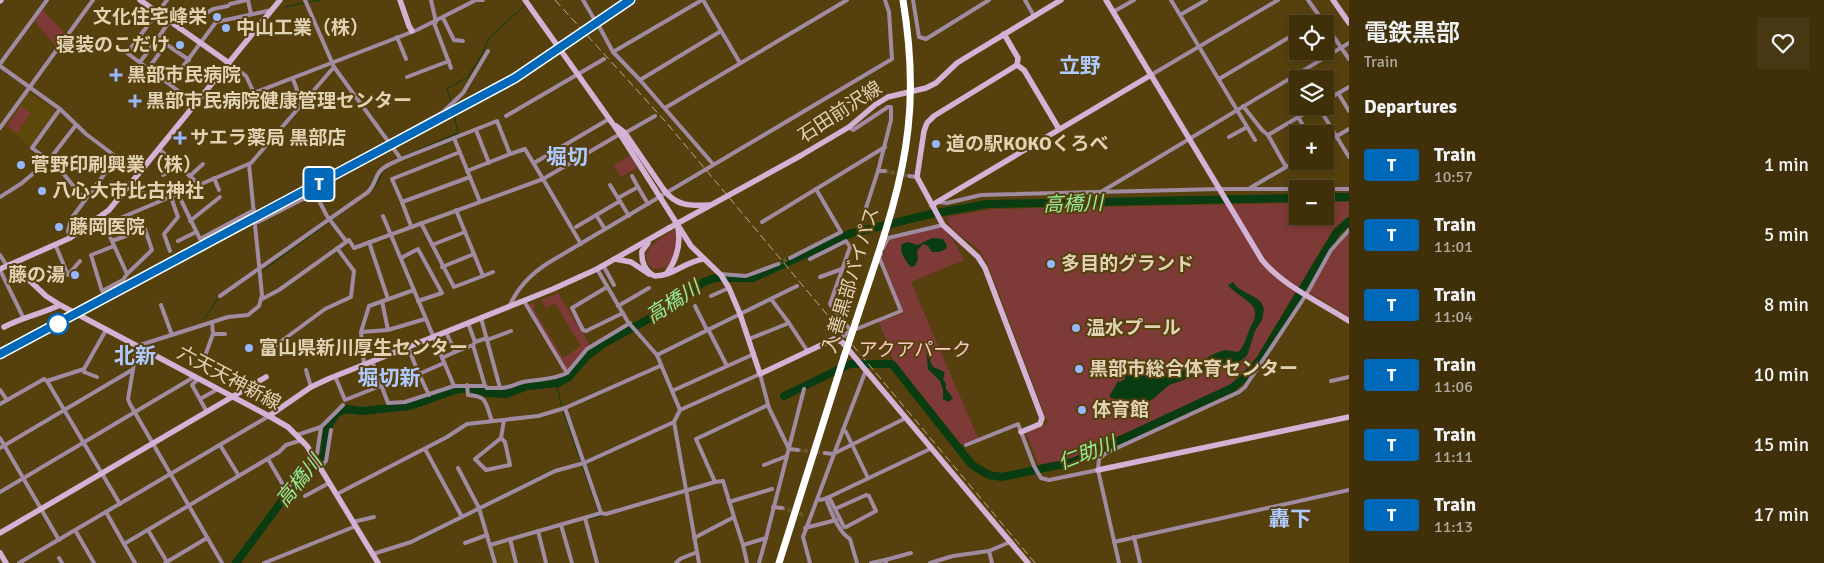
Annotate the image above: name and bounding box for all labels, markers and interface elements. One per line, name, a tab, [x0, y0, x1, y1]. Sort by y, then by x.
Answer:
place label: 文化住宅峰栄	[93, 5, 207, 29]
marker: 文化住宅峰栄	[211, 11, 223, 23]
map controls	[1289, 15, 1334, 225]
button: locate	[1289, 15, 1334, 60]
place label: 中山工業（株）	[236, 16, 369, 40]
button: heart	[1757, 17, 1809, 69]
text: 電鉄黒部	[1364, 18, 1460, 48]
marker: 中山工業（株）	[220, 22, 232, 34]
place label: 寝装のこだけ	[56, 33, 170, 57]
marker: 寝装のこだけ	[174, 39, 186, 51]
text: Train	[1364, 52, 1398, 72]
district label: 立野	[1059, 53, 1101, 79]
place label: 黒部市民病院	[127, 63, 241, 87]
marker: 黒部市民病院	[109, 68, 123, 82]
button: layers	[1289, 70, 1334, 115]
street label: 石田前沢線	[794, 76, 886, 148]
place label: 黒部市民病院健康管理センター	[146, 89, 412, 113]
marker: 黒部市民病院健康管理センター	[128, 94, 142, 108]
text: Departures	[1364, 95, 1457, 119]
button: +	[1289, 125, 1334, 170]
place label: サエラ薬局 黒部店	[190, 126, 346, 150]
marker: サエラ薬局 黒部店	[174, 132, 186, 144]
place label: 道の駅KOKOくろべ	[946, 132, 1109, 156]
marker: 道の駅KOKOくろべ	[930, 138, 942, 150]
text: Train	[1434, 143, 1476, 167]
district label: 堀切	[546, 144, 588, 170]
place label: 菅野印刷興業（株）	[31, 153, 202, 177]
text: 1 min	[1764, 153, 1809, 177]
text: T	[1387, 154, 1396, 176]
marker: 菅野印刷興業（株）	[15, 159, 27, 171]
text: 10:57	[1434, 167, 1473, 187]
line badge: T	[303, 168, 335, 200]
text: T	[314, 173, 324, 195]
place label: 八心大市比古神社	[52, 179, 204, 203]
button: −	[1289, 180, 1334, 225]
marker: 八心大市比古神社	[36, 185, 48, 197]
water label: 高橋川	[1043, 190, 1105, 218]
street label: 入善黒部バイパス	[817, 204, 885, 356]
text: Train	[1434, 213, 1476, 237]
place label: 藤岡医院	[69, 215, 145, 239]
marker: 藤岡医院	[53, 221, 65, 233]
text: 5 min	[1764, 223, 1809, 247]
text: T	[1387, 224, 1396, 246]
text: 11:01	[1434, 237, 1473, 257]
place label: 多目的グランド	[1061, 252, 1194, 276]
marker: 多目的グランド	[1045, 258, 1057, 270]
place label: 藤の湯	[8, 263, 65, 287]
marker: 藤の湯	[69, 269, 81, 281]
water label: 高橋川	[641, 274, 707, 329]
text: Train	[1434, 283, 1476, 307]
text: 8 min	[1764, 293, 1809, 317]
text: T	[1387, 294, 1396, 316]
text: 11:04	[1434, 307, 1473, 327]
unlabelled marker	[47, 313, 69, 335]
place label: 温水プール	[1086, 316, 1181, 340]
marker: 温水プール	[1070, 322, 1082, 334]
place label: 富山県新川厚生センター	[259, 336, 468, 360]
park label: アクアパーク	[859, 338, 971, 362]
street label: 六天天神新線	[173, 341, 285, 415]
marker: 富山県新川厚生センター	[243, 342, 255, 354]
district label: 北新	[114, 343, 156, 369]
text: Train	[1434, 353, 1476, 377]
place label: 黒部市総合体育センター	[1089, 357, 1298, 381]
marker: 黒部市総合体育センター	[1073, 363, 1085, 375]
text: 10 min	[1754, 363, 1809, 387]
text: T	[1387, 364, 1396, 386]
district label: 堀切新	[358, 365, 421, 391]
text: 11:06	[1434, 377, 1473, 397]
place label: 体育館	[1092, 398, 1149, 422]
marker: 体育館	[1076, 404, 1088, 416]
text: Train	[1434, 423, 1476, 447]
water label: 仁助川	[1055, 430, 1121, 475]
text: 15 min	[1754, 433, 1809, 457]
text: T	[1387, 434, 1396, 456]
text: 11:11	[1434, 447, 1473, 467]
water label: 高橋川	[270, 448, 329, 512]
text: Train	[1434, 493, 1476, 517]
text: 17 min	[1754, 503, 1809, 527]
text: T	[1387, 504, 1396, 526]
district label: 轟下	[1269, 506, 1311, 532]
text: 11:13	[1434, 517, 1473, 537]

